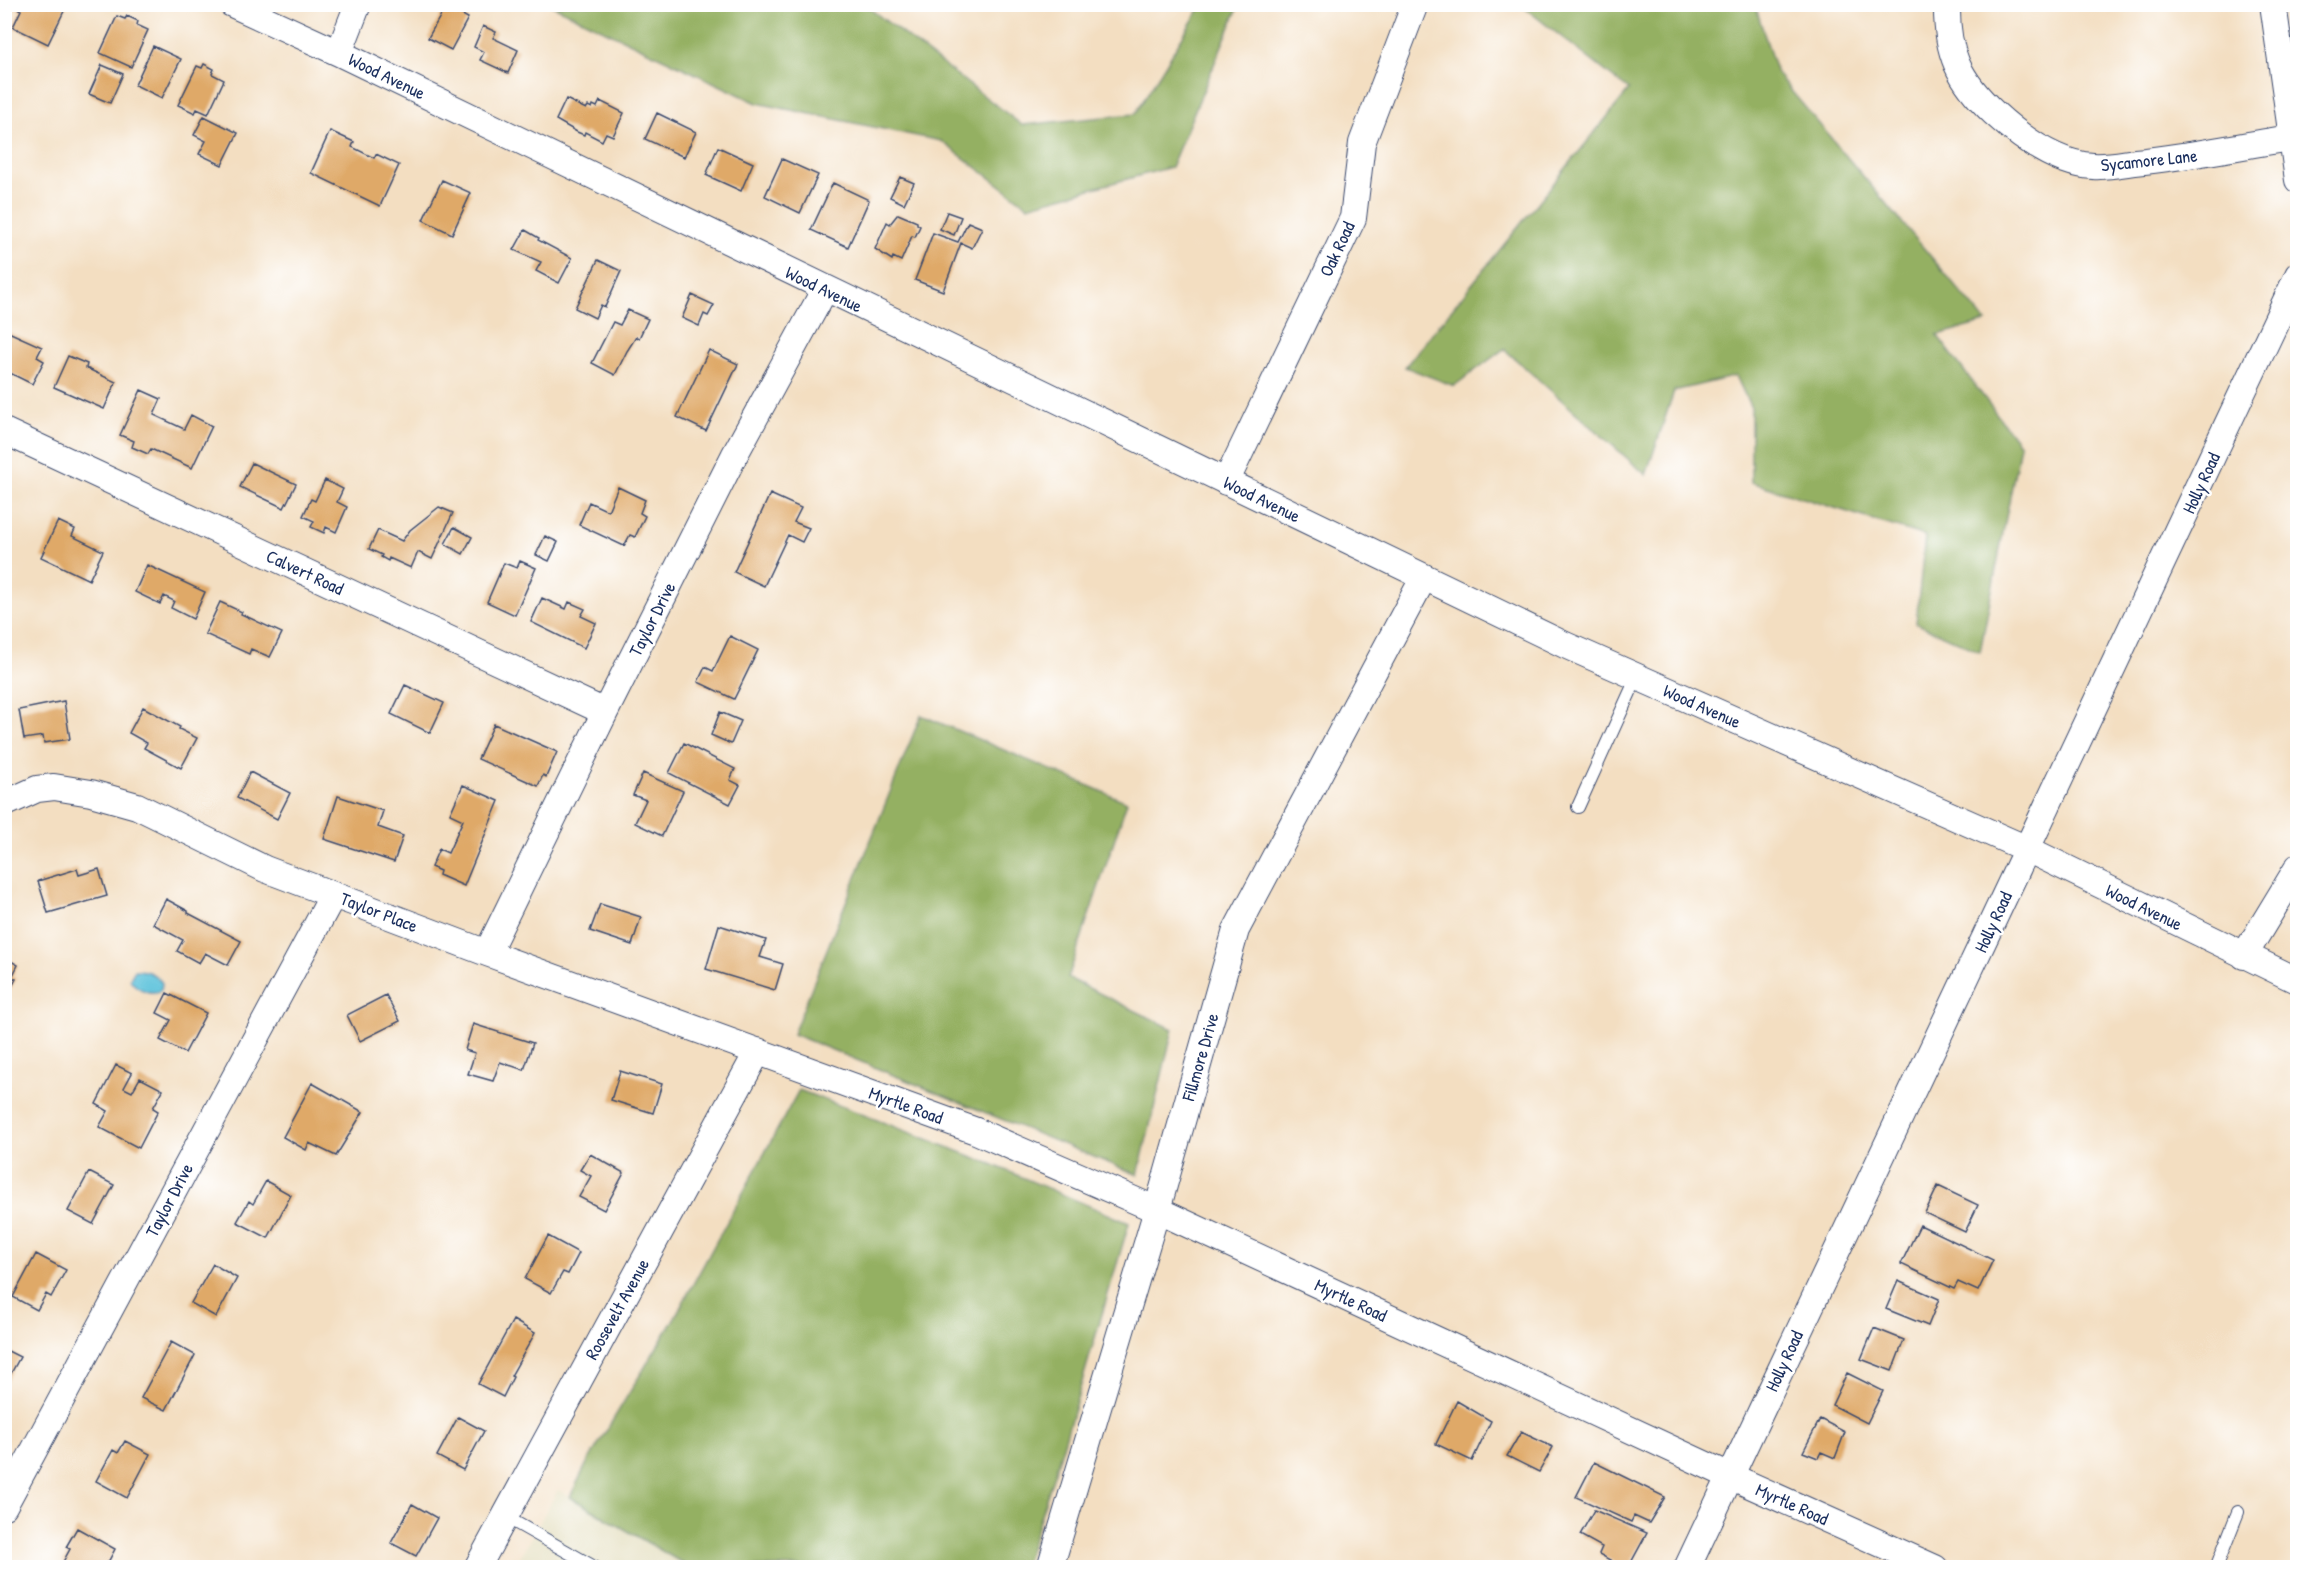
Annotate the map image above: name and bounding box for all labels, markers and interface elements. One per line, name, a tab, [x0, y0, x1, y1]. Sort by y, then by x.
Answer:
street label: Wood Avenue	[344, 47, 430, 105]
street label: Sycamore Lane	[2100, 143, 2198, 177]
street label: Oak Road	[1313, 217, 1361, 281]
street label: Wood Avenue	[781, 260, 867, 318]
street label: Holly Road	[2176, 448, 2226, 518]
street label: Wood Avenue	[1219, 470, 1305, 528]
street label: Calvert Road	[262, 543, 348, 601]
street label: Taylor Drive	[623, 578, 681, 660]
street label: Wood Avenue	[1659, 678, 1745, 734]
street label: Wood Avenue	[2101, 878, 2187, 936]
street label: Taylor Place	[337, 886, 421, 938]
street label: Holly Road	[1968, 887, 2018, 957]
street label: Fillmore Drive	[1175, 1010, 1224, 1105]
street label: Myrtle Road	[866, 1080, 946, 1130]
street label: Taylor Drive	[139, 1159, 199, 1241]
street label: Roosevelt Avenue	[579, 1254, 655, 1364]
street label: Myrtle Road	[1311, 1272, 1391, 1328]
street label: Holly Road	[1759, 1326, 1809, 1396]
street label: Myrtle Road	[1752, 1477, 1832, 1531]

